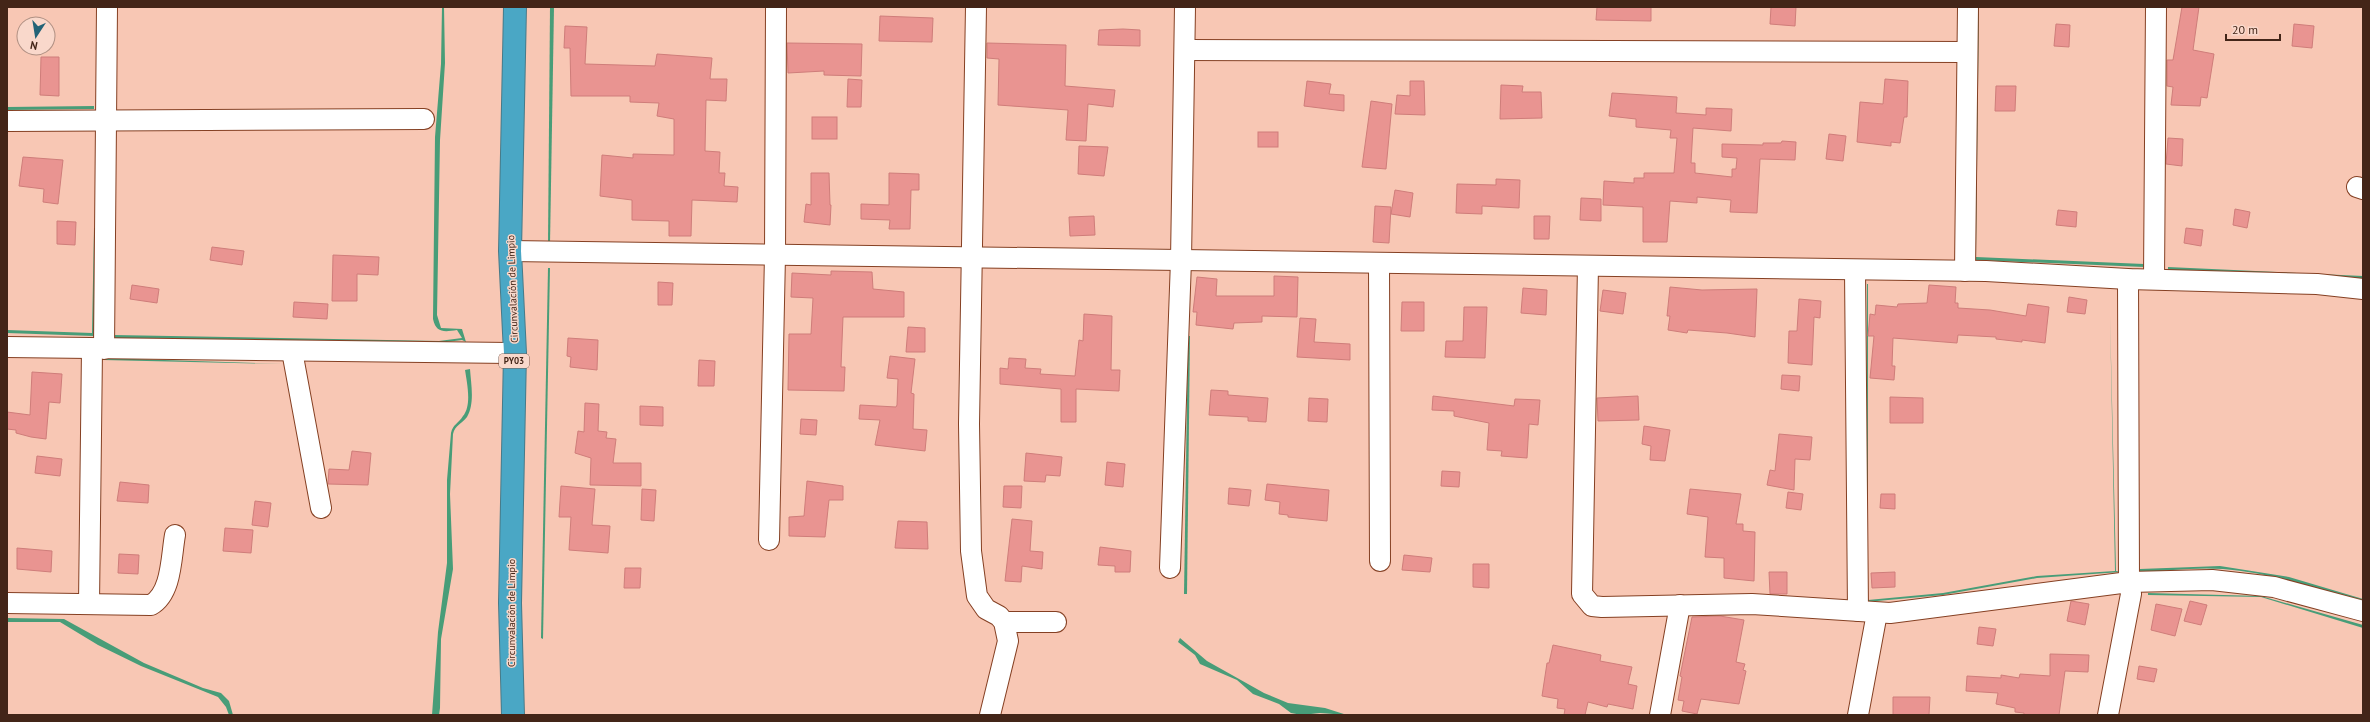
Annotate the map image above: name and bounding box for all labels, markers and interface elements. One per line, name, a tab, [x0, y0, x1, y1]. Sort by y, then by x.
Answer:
north arrow	[16, 16, 56, 56]
scale bar	[2226, 16, 2280, 42]
text: 20 m	[2232, 22, 2258, 37]
text: N	[29, 38, 39, 53]
street label: Circunvalación de Limpio	[504, 235, 521, 343]
road number: PY03	[499, 354, 529, 368]
street label: Circunvalación de Limpio	[505, 559, 518, 667]

